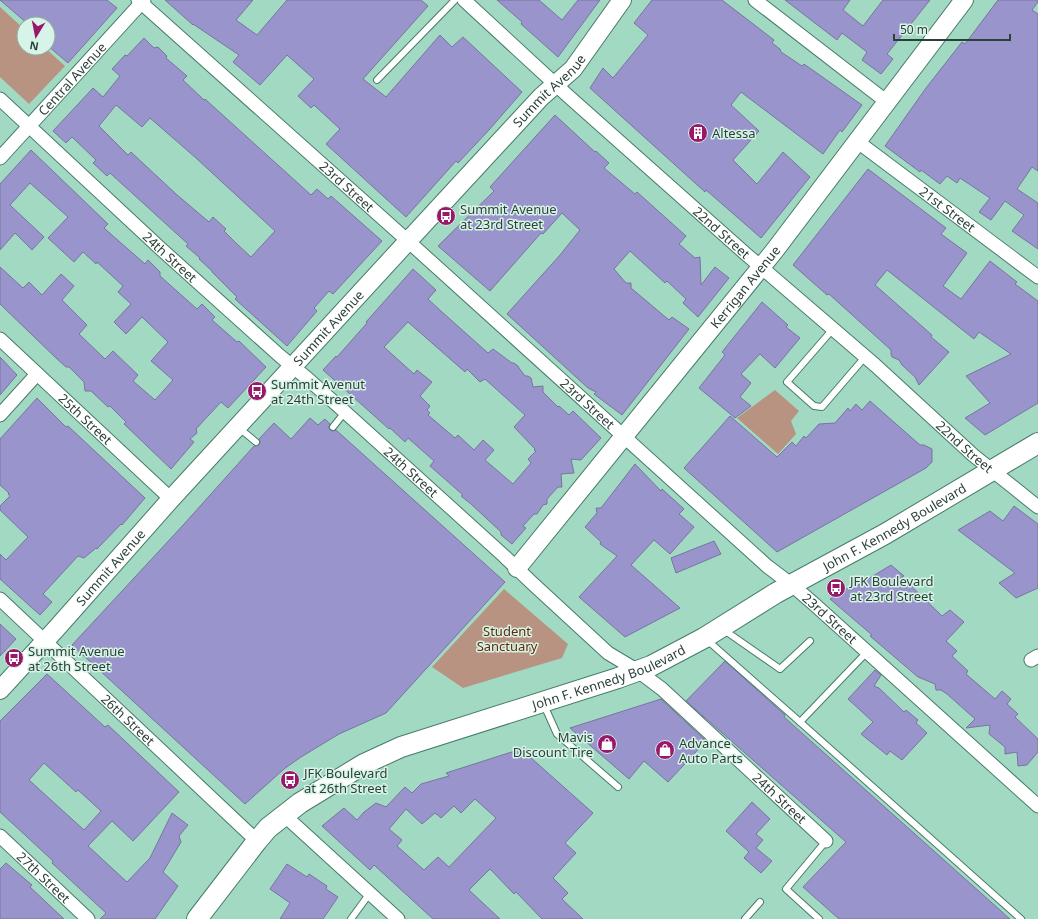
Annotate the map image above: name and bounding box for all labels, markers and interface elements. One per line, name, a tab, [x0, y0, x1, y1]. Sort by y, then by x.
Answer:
north arrow	[16, 16, 56, 56]
scale bar	[894, 16, 1010, 42]
text: 50 m	[900, 21, 928, 38]
text: N	[28, 38, 40, 55]
street label: Central Avenue	[34, 38, 110, 119]
street label: Summit Avenue	[509, 51, 590, 131]
building icon: Altessa	[687, 122, 709, 144]
place label: Altessa	[712, 124, 755, 142]
street label: 23rd Street	[316, 157, 378, 216]
street label: 21st Street	[916, 182, 979, 236]
place label: Summit Avenue at 23rd Street	[460, 200, 557, 233]
street label: 22nd Street	[689, 202, 754, 263]
bus stop icon: Summit Avenue at 23rd Street	[435, 205, 457, 227]
street label: 24th Street	[139, 228, 201, 286]
street label: Kerrigan Avenue	[706, 242, 784, 332]
street label: Summit Avenue	[289, 286, 368, 369]
street label: 23rd Street	[556, 374, 619, 433]
place label: Summit Avenut at 24th Street	[271, 375, 365, 408]
bus stop icon: Summit Avenut at 24th Street	[246, 380, 268, 402]
street label: 25th Street	[55, 389, 116, 449]
street label: 22nd Street	[932, 417, 997, 477]
street label: 24th Street	[380, 443, 442, 501]
street label: John F. Kennedy Boulevard	[818, 479, 969, 576]
street label: Summit Avenue	[72, 525, 149, 610]
place label: JFK Boulevard at 23rd Street	[848, 572, 934, 605]
bus stop icon: JFK Boulevard at 23rd Street	[825, 577, 847, 599]
street label: 23rd Street	[799, 589, 861, 648]
park label: Student Sanctuary	[477, 622, 538, 655]
street label: John F. Kennedy Boulevard	[528, 640, 689, 714]
place label: Summit Avenue at 26th Street	[28, 642, 125, 675]
bus stop icon: Summit Avenue at 26th Street	[3, 647, 25, 669]
street label: 26th Street	[97, 690, 159, 749]
place label: Mavis Discount Tire	[513, 728, 593, 761]
shop icon: Mavis Discount Tire	[596, 733, 618, 755]
place label: Advance Auto Parts	[679, 734, 743, 767]
shop icon: Advance Auto Parts	[654, 739, 676, 761]
place label: JFK Boulevard at 26th Street	[302, 764, 388, 797]
bus stop icon: JFK Boulevard at 26th Street	[279, 769, 301, 791]
street label: 24th Street	[749, 769, 811, 828]
street label: 27th Street	[13, 848, 75, 907]

